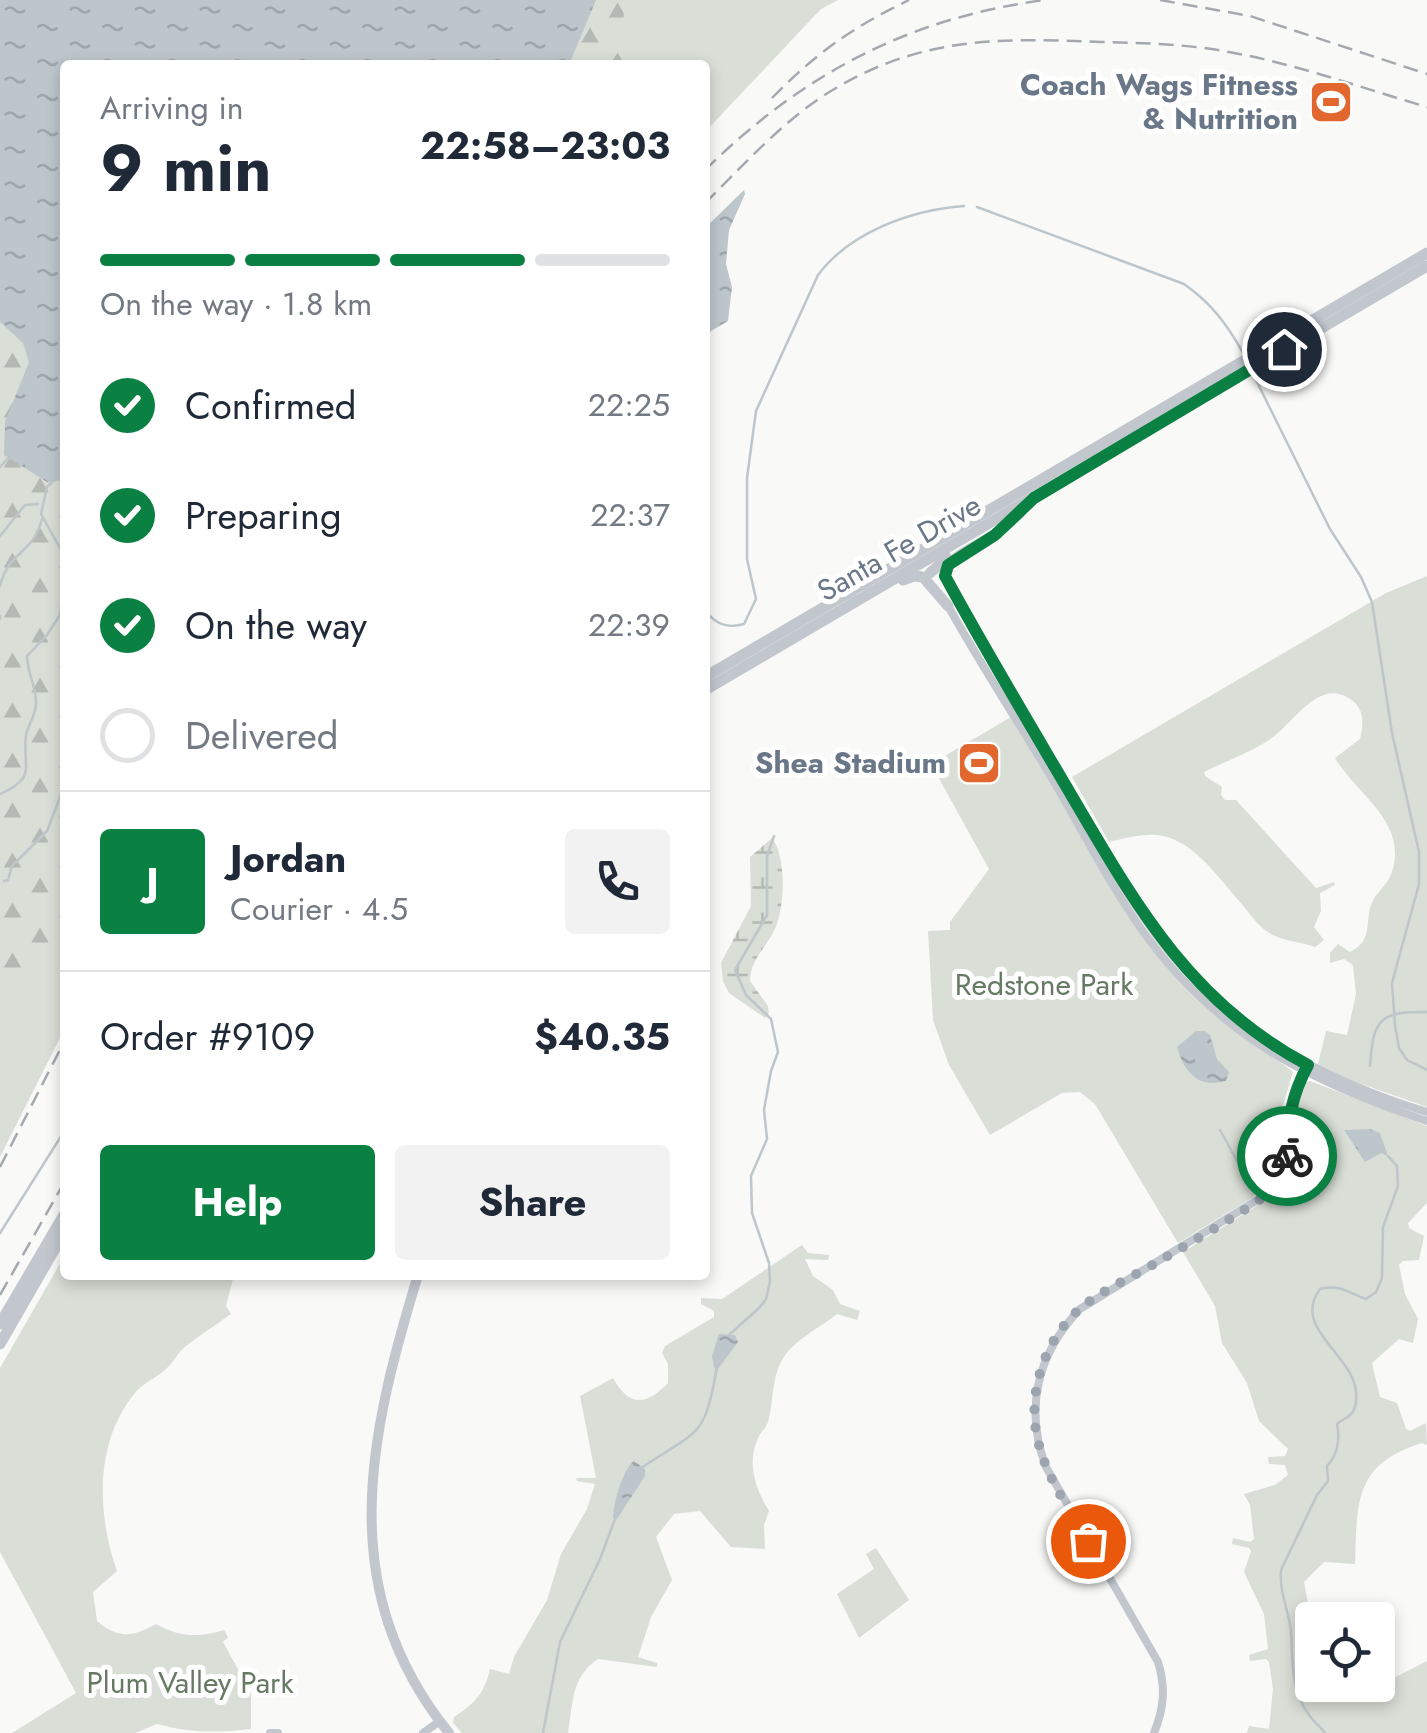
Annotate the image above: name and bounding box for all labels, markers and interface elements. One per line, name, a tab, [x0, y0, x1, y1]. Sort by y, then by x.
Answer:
place label: Coach Wags Fitness & Nutrition	[1020, 63, 1298, 140]
sports icon: Coach Wags Fitness & Nutrition	[1308, 79, 1354, 125]
text: Arriving in	[100, 85, 244, 131]
text: 22:58–23:03	[420, 118, 670, 173]
text: 9 min	[100, 121, 272, 215]
text: On the way · 1.8 km	[100, 281, 372, 327]
pin	[1242, 307, 1327, 392]
icon: home	[1257, 322, 1312, 377]
icon: check	[100, 378, 155, 433]
text: Confirmed	[185, 378, 356, 433]
text: 22:25	[588, 382, 670, 428]
street label: Santa Fe Drive	[809, 483, 989, 612]
icon: check	[100, 488, 155, 543]
text: Preparing	[185, 488, 342, 543]
text: 22:37	[590, 492, 670, 538]
icon: check	[100, 598, 155, 653]
text: On the way	[185, 598, 367, 653]
text: 22:39	[588, 602, 670, 648]
text: Delivered	[185, 708, 338, 763]
sports icon: Shea Stadium	[956, 740, 1002, 786]
place label: Shea Stadium	[755, 741, 946, 784]
button: phone	[565, 829, 670, 934]
text: Jordan	[230, 831, 346, 886]
text: J	[146, 854, 159, 909]
text: Courier · 4.5	[230, 886, 408, 932]
park label: Redstone Park	[955, 963, 1134, 1006]
text: Order #9109	[100, 1009, 315, 1064]
text: $40.35	[534, 1009, 670, 1064]
courier	[1237, 1106, 1337, 1206]
icon: bike	[1260, 1129, 1315, 1184]
button: Help	[100, 1145, 375, 1260]
button: Share	[395, 1145, 670, 1260]
pin	[1046, 1499, 1131, 1584]
icon: bag	[1061, 1514, 1116, 1569]
map controls	[1295, 1602, 1395, 1702]
button: locate	[1295, 1602, 1395, 1702]
park label: Plum Valley Park	[86, 1661, 294, 1704]

